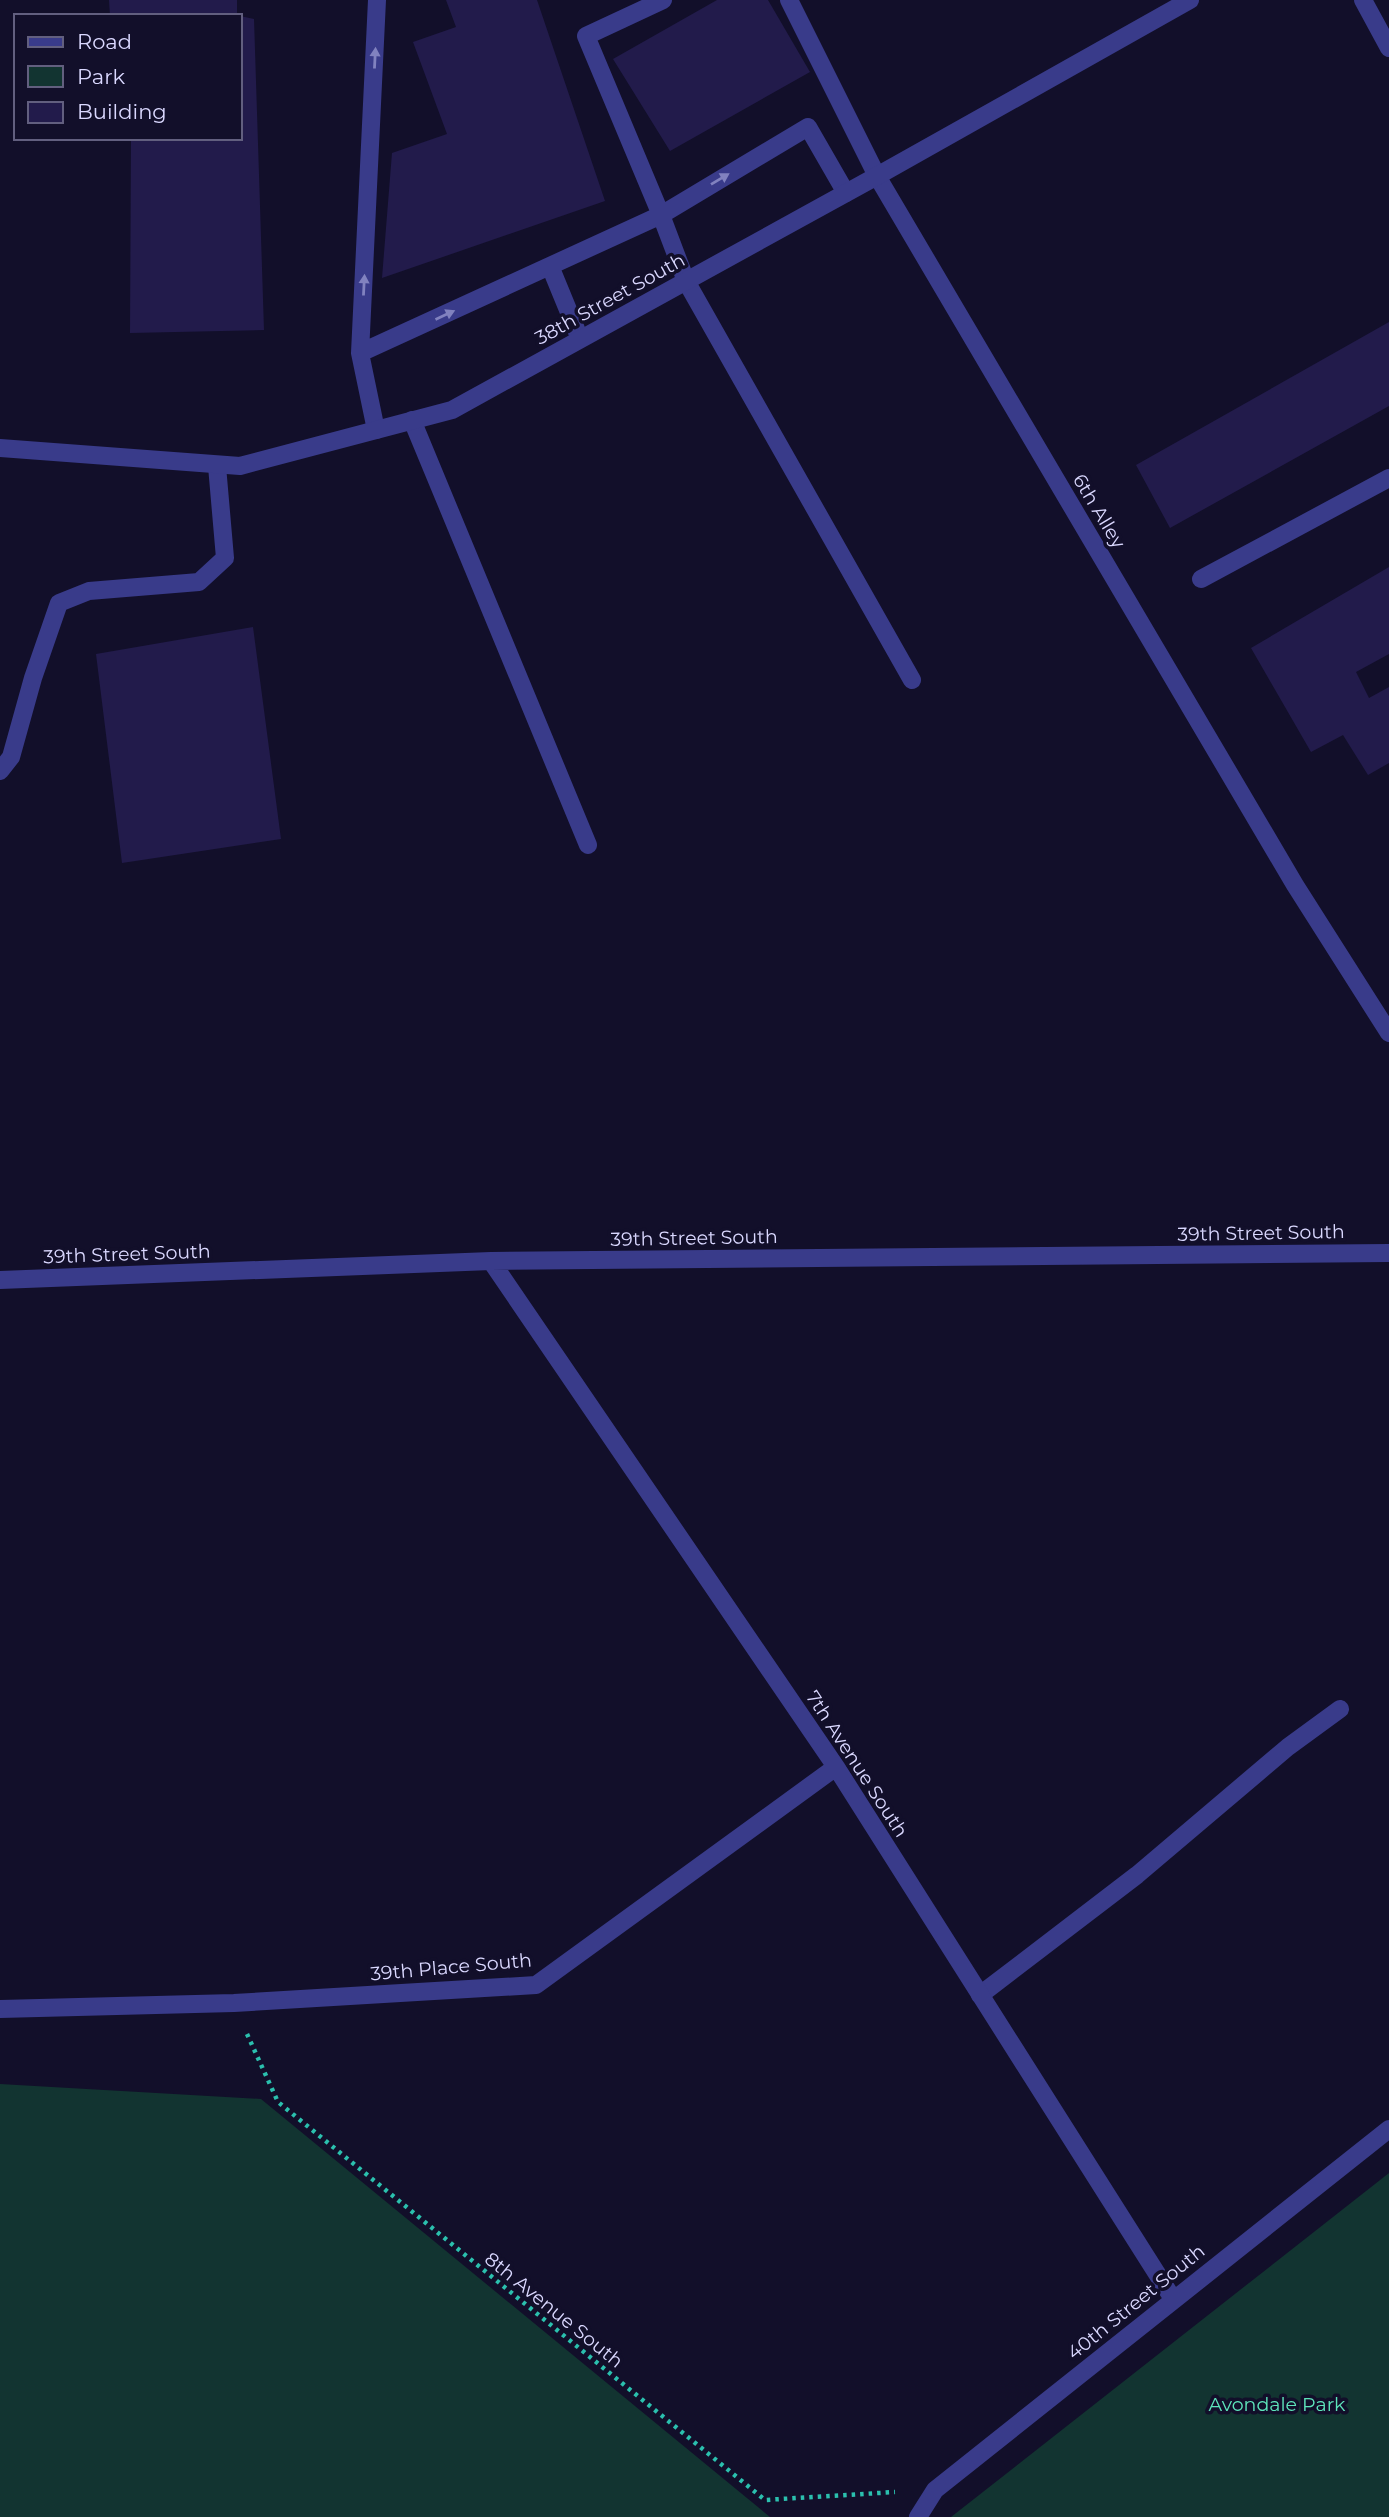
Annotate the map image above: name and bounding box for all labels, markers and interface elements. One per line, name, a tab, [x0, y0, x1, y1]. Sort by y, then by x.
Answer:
legend	[14, 14, 242, 140]
text: Road	[77, 29, 132, 54]
one-way arrow	[369, 47, 380, 69]
text: Park	[77, 64, 125, 89]
text: Building	[77, 99, 167, 124]
one-way arrow	[710, 173, 729, 186]
street label: 38th Street South	[531, 248, 689, 350]
one-way arrow	[358, 274, 369, 296]
one-way arrow	[435, 309, 455, 321]
street label: 6th Alley	[1068, 470, 1130, 553]
street label: 39th Street South	[1177, 1220, 1345, 1246]
street label: 39th Street South	[610, 1225, 778, 1251]
street label: 39th Street South	[43, 1240, 211, 1268]
street label: 7th Avenue South	[801, 1686, 913, 1842]
street label: 39th Place South	[369, 1948, 533, 1986]
street label: 40th Street South	[1063, 2240, 1209, 2364]
street label: 8th Avenue South	[480, 2247, 628, 2373]
park label: Avondale Park	[1209, 2393, 1346, 2416]

